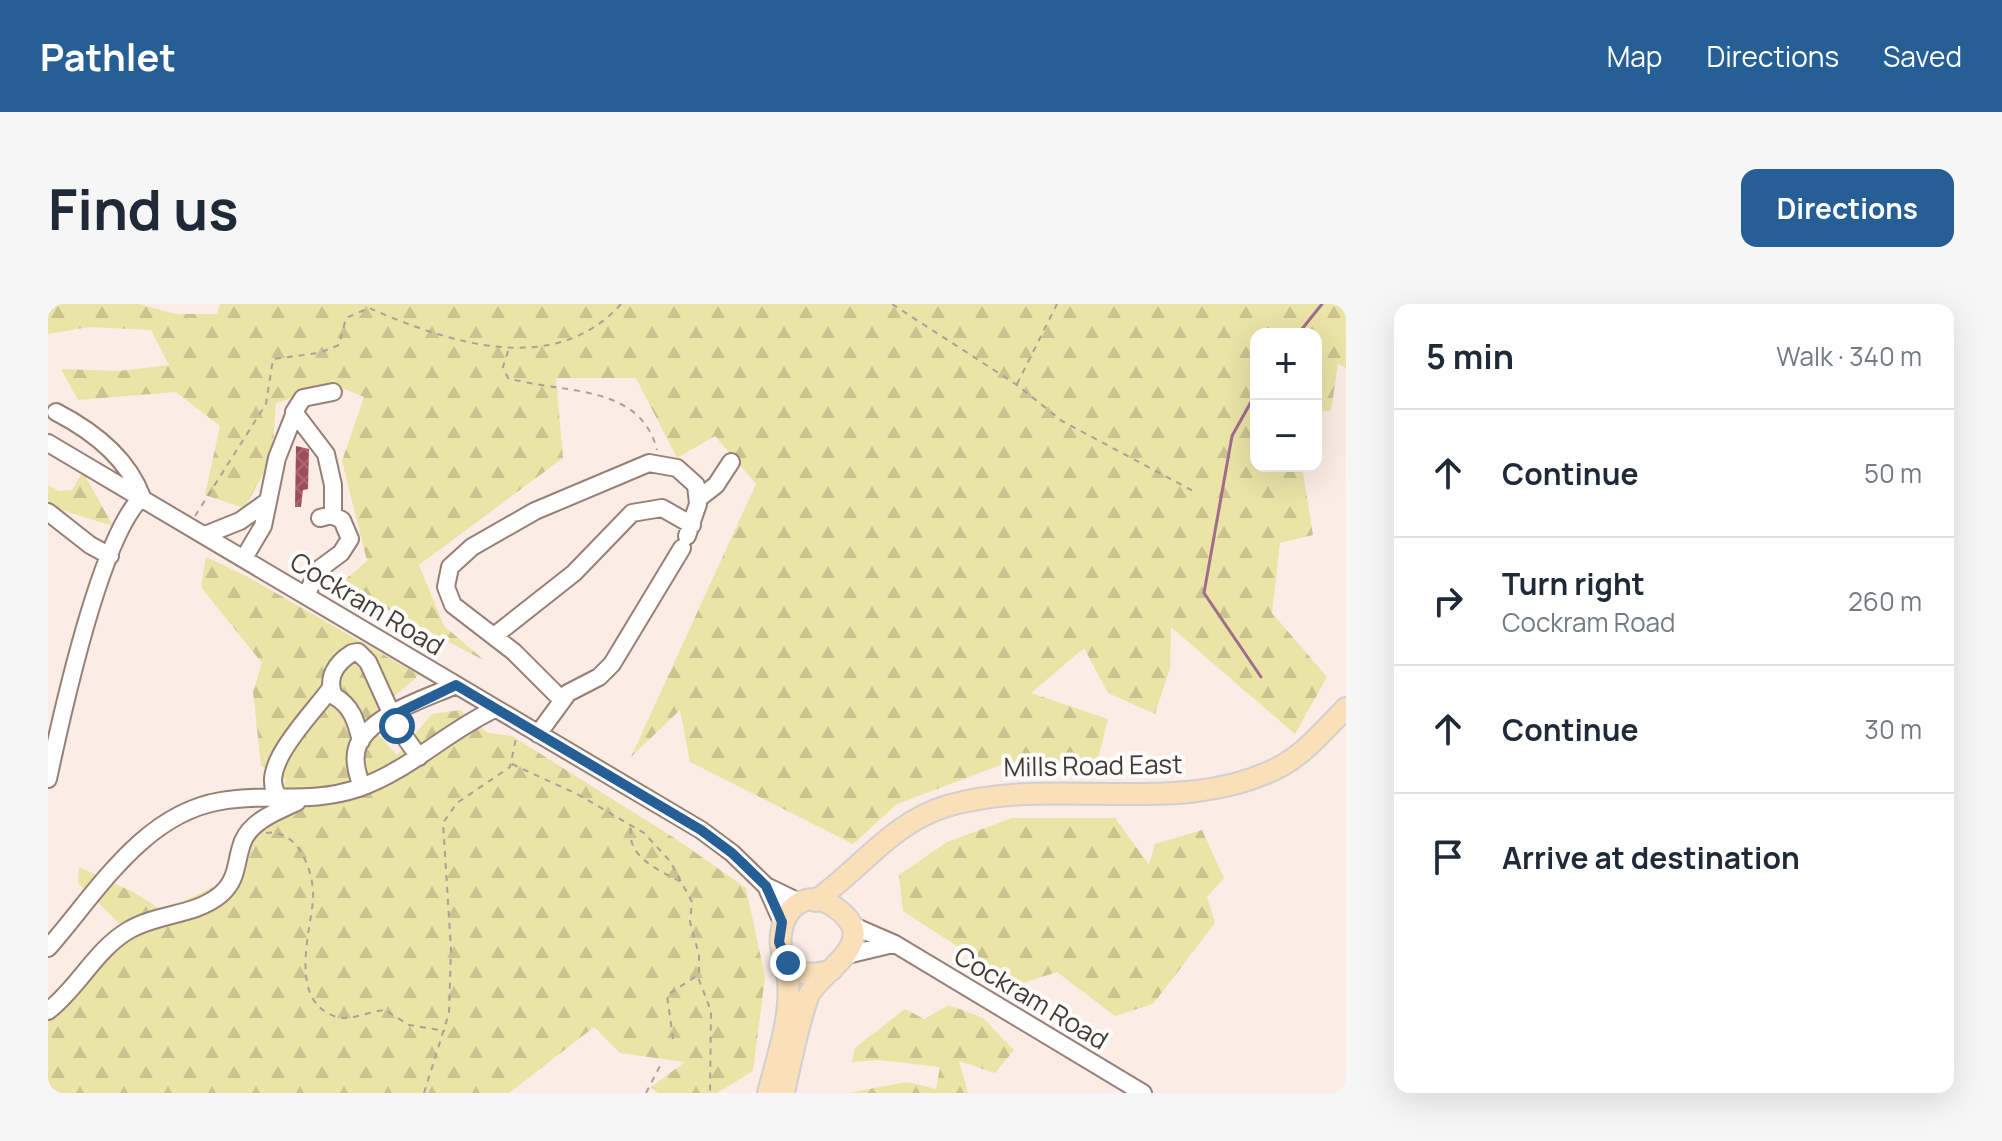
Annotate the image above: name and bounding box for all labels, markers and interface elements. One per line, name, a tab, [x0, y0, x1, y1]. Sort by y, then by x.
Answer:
text: Pathlet	[40, 30, 176, 82]
text: Map	[1607, 37, 1662, 75]
text: Directions	[1706, 37, 1839, 75]
text: Saved	[1883, 37, 1962, 75]
button: Directions	[1741, 169, 1954, 247]
text: Find us	[48, 170, 239, 247]
map controls	[1250, 328, 1322, 472]
button: +	[1250, 328, 1322, 400]
text: 5 min	[1426, 333, 1514, 379]
text: Walk · 340 m	[1776, 338, 1922, 374]
button: −	[1250, 400, 1322, 472]
icon: ahead	[1426, 451, 1470, 495]
text: Continue	[1502, 453, 1638, 494]
text: 50 m	[1864, 455, 1922, 491]
street label: Cockram Road	[284, 543, 451, 663]
text: Turn right	[1502, 563, 1645, 604]
icon: right	[1426, 579, 1470, 623]
text: 260 m	[1848, 583, 1922, 619]
text: Cockram Road	[1502, 604, 1675, 640]
icon: ahead	[1426, 707, 1470, 751]
route start	[379, 708, 415, 744]
text: Continue	[1502, 709, 1638, 750]
text: 30 m	[1865, 711, 1922, 747]
street label: Mills Road East	[1003, 745, 1183, 785]
icon: arrive	[1426, 835, 1470, 879]
text: Arrive at destination	[1502, 837, 1800, 878]
street label: Cockram Road	[948, 937, 1115, 1057]
route end	[770, 945, 806, 981]

